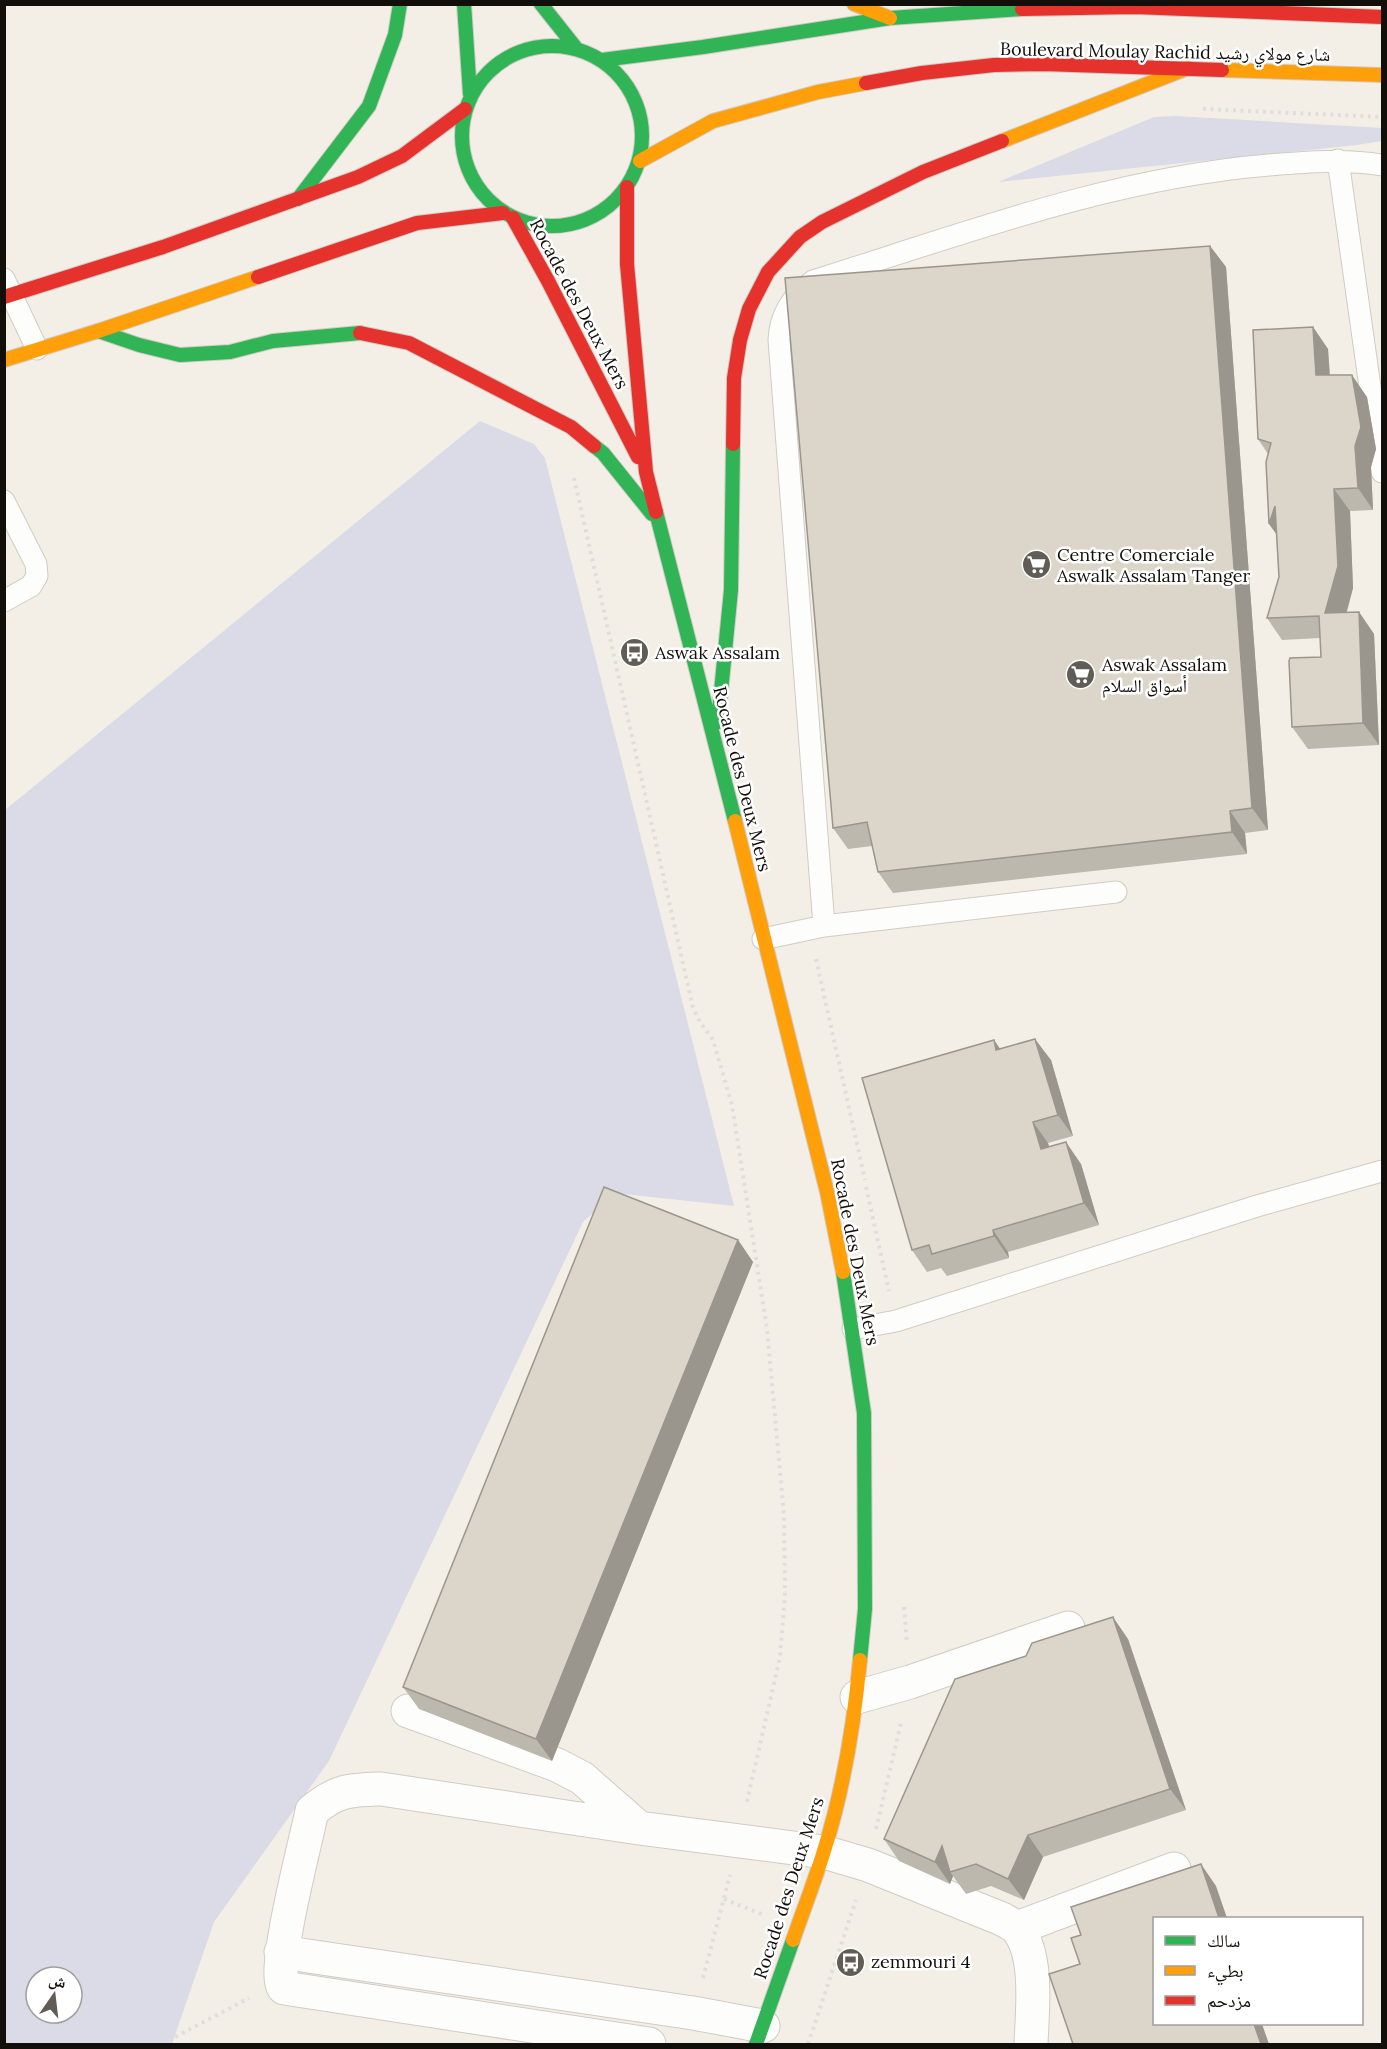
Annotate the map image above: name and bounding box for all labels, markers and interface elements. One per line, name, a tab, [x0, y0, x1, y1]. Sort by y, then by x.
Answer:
street label: Boulevard Moulay Rachid شارع مولاي رشيد	[1000, 37, 1330, 69]
street label: Rocade des Deux Mers	[525, 215, 634, 393]
place label: Centre Comerciale Aswalk Assalam Tanger	[1056, 543, 1251, 587]
supermarket icon: Centre Comerciale Aswalk Assalam Tanger	[1020, 549, 1052, 581]
bus stop icon: Aswak Assalam	[618, 637, 650, 669]
place label: Aswak Assalam	[654, 641, 780, 664]
place label: Aswak Assalam أسواق السلام	[1101, 653, 1227, 698]
supermarket icon: Aswak Assalam أسواق السلام	[1065, 659, 1097, 691]
street label: Rocade des Deux Mers	[708, 684, 777, 874]
street label: Rocade des Deux Mers	[826, 1157, 885, 1347]
street label: Rocade des Deux Mers	[748, 1794, 829, 1982]
legend	[1153, 1917, 1363, 2025]
text: سالك	[1207, 1929, 1240, 1952]
bus stop icon: zemmouri 4	[834, 1946, 866, 1978]
place label: zemmouri 4	[871, 1950, 971, 1973]
text: بطيء	[1207, 1959, 1244, 1986]
north arrow	[24, 1965, 84, 2025]
text: ش	[47, 1969, 68, 1992]
text: مزدحم	[1207, 1989, 1251, 2013]

